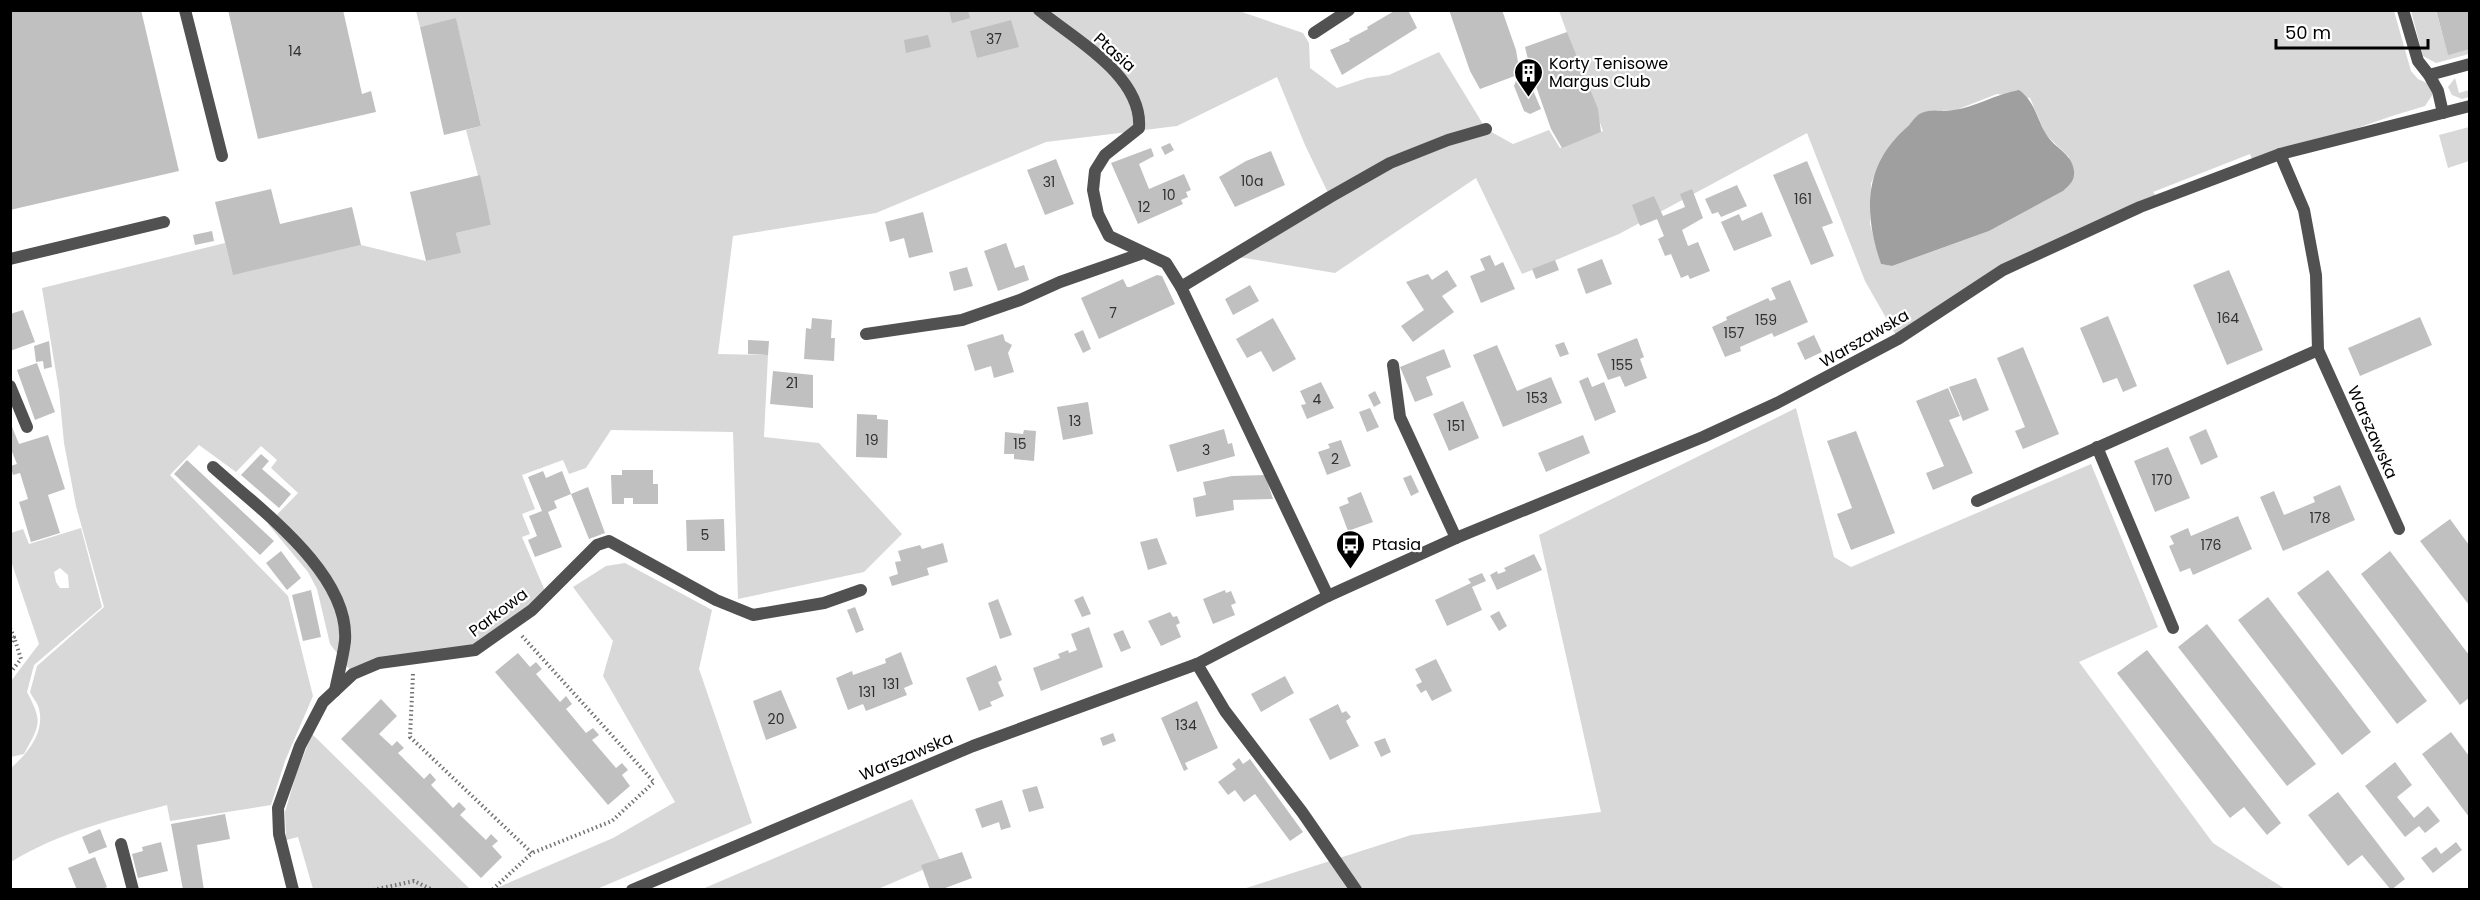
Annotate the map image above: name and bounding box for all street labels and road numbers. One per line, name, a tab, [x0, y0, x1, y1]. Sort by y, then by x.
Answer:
street label: Ptasia	[1089, 27, 1141, 77]
street label: Warszawska	[1815, 304, 1913, 373]
street label: Warszawska	[2342, 382, 2403, 482]
street label: Parkowa	[464, 583, 533, 642]
street label: Warszawska	[856, 726, 956, 786]

